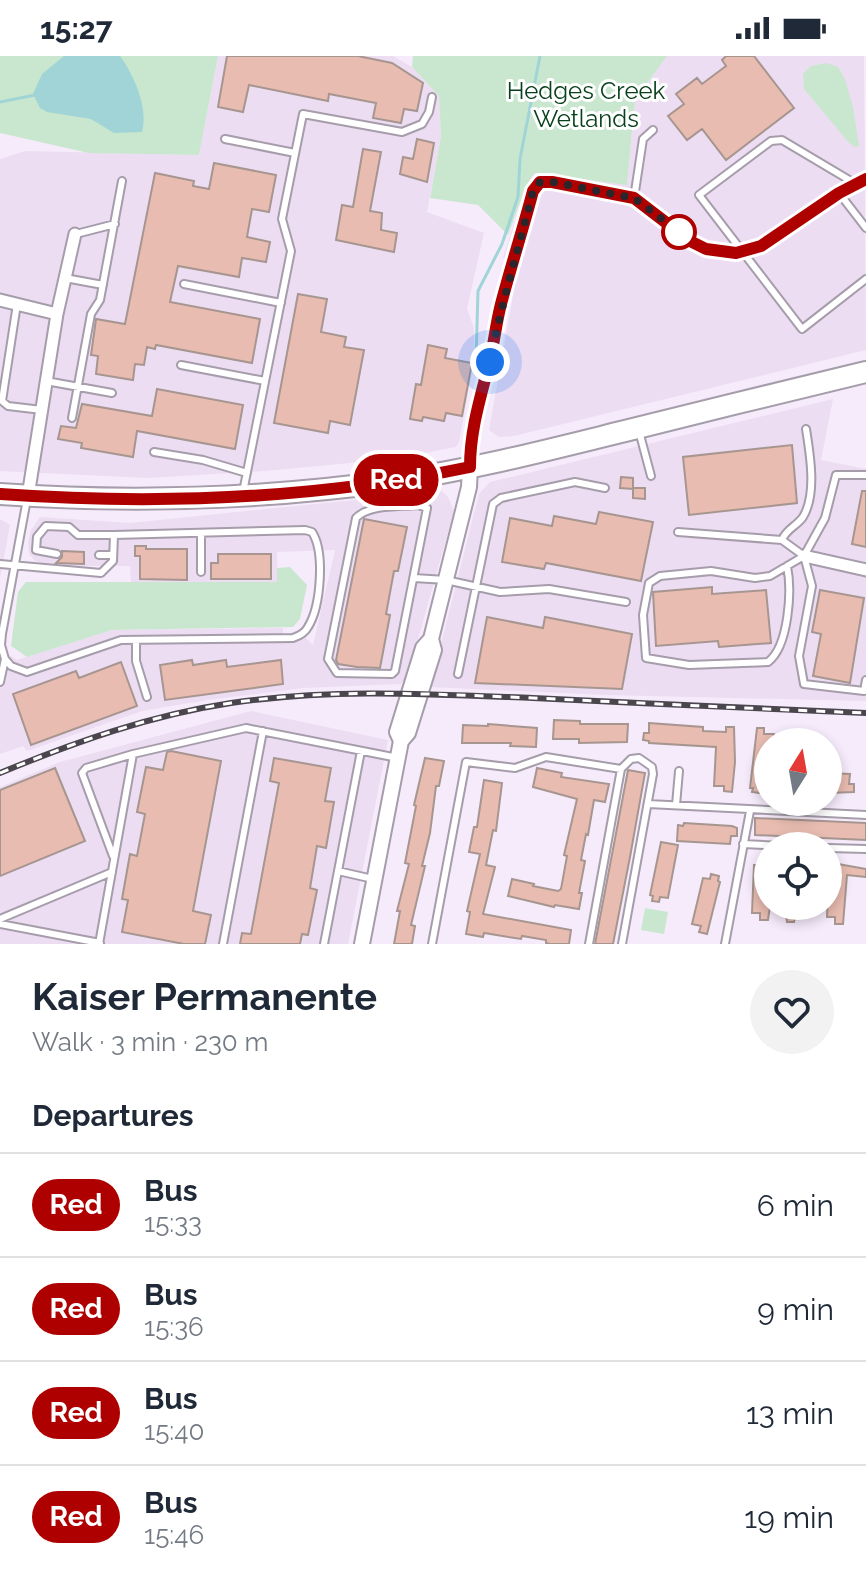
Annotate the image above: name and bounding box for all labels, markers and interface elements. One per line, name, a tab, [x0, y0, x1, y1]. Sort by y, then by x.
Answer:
text: 15:27	[40, 11, 113, 46]
park label: Hedges Creek Wetlands	[507, 76, 666, 133]
unlabelled marker	[662, 215, 696, 249]
your location	[470, 342, 510, 382]
line badge: Red	[350, 454, 442, 506]
text: Red	[370, 463, 422, 496]
north arrow	[754, 728, 842, 816]
map controls	[754, 728, 842, 920]
button: locate	[754, 832, 842, 920]
button: heart	[750, 970, 834, 1054]
text: Kaiser Permanente	[32, 974, 377, 1019]
text: Walk · 3 min · 230 m	[32, 1027, 268, 1057]
text: Departures	[32, 1098, 194, 1133]
text: Bus	[144, 1173, 198, 1208]
text: Red	[50, 1188, 102, 1221]
text: 6 min	[757, 1188, 834, 1223]
text: 15:33	[144, 1208, 202, 1238]
text: Bus	[144, 1277, 198, 1312]
text: Red	[50, 1292, 102, 1325]
text: 9 min	[757, 1292, 834, 1327]
text: 15:36	[144, 1312, 204, 1342]
text: Bus	[144, 1381, 198, 1416]
text: Red	[50, 1396, 102, 1429]
text: 13 min	[746, 1396, 834, 1431]
text: 15:40	[144, 1416, 204, 1446]
text: Bus	[144, 1485, 198, 1520]
text: Red	[50, 1500, 102, 1533]
text: 19 min	[744, 1500, 834, 1535]
text: 15:46	[144, 1520, 204, 1550]

